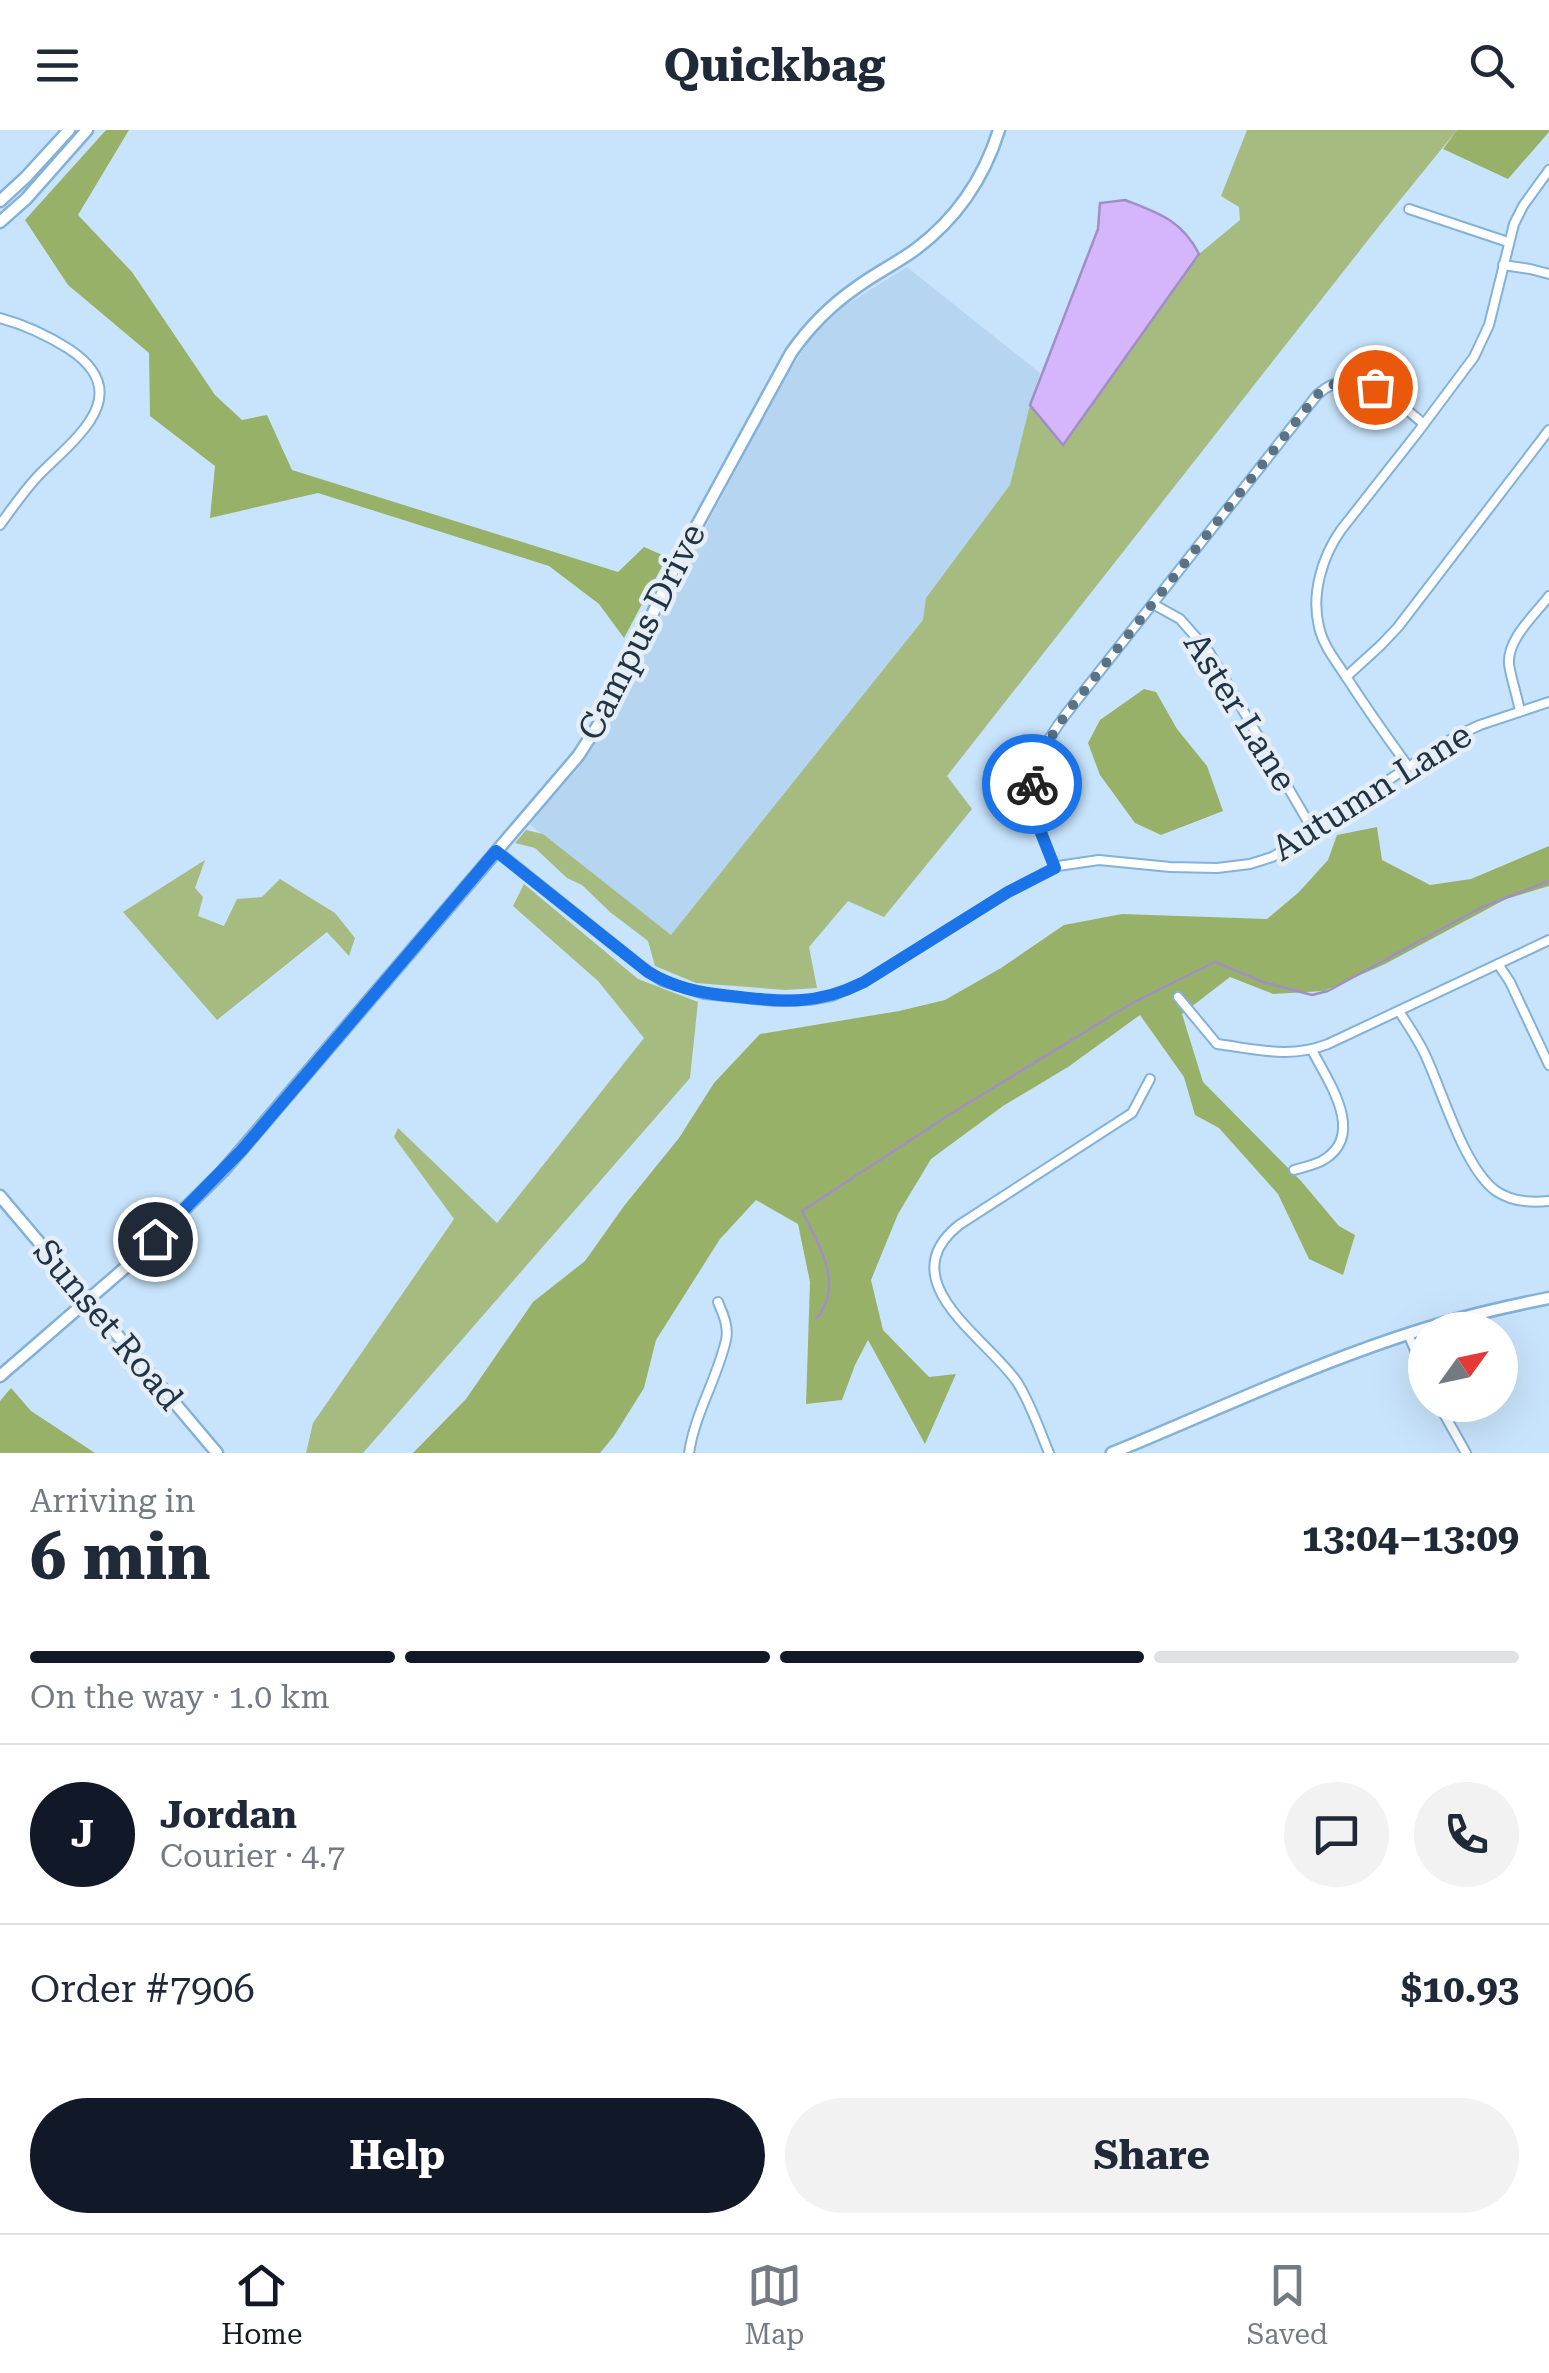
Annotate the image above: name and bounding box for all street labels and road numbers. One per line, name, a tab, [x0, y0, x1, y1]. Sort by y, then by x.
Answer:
street label: Campus Drive	[570, 517, 714, 747]
street label: Aster Lane	[1175, 625, 1305, 799]
street label: Autumn Lane	[1265, 714, 1479, 870]
street label: Sunset Road	[25, 1231, 191, 1419]

